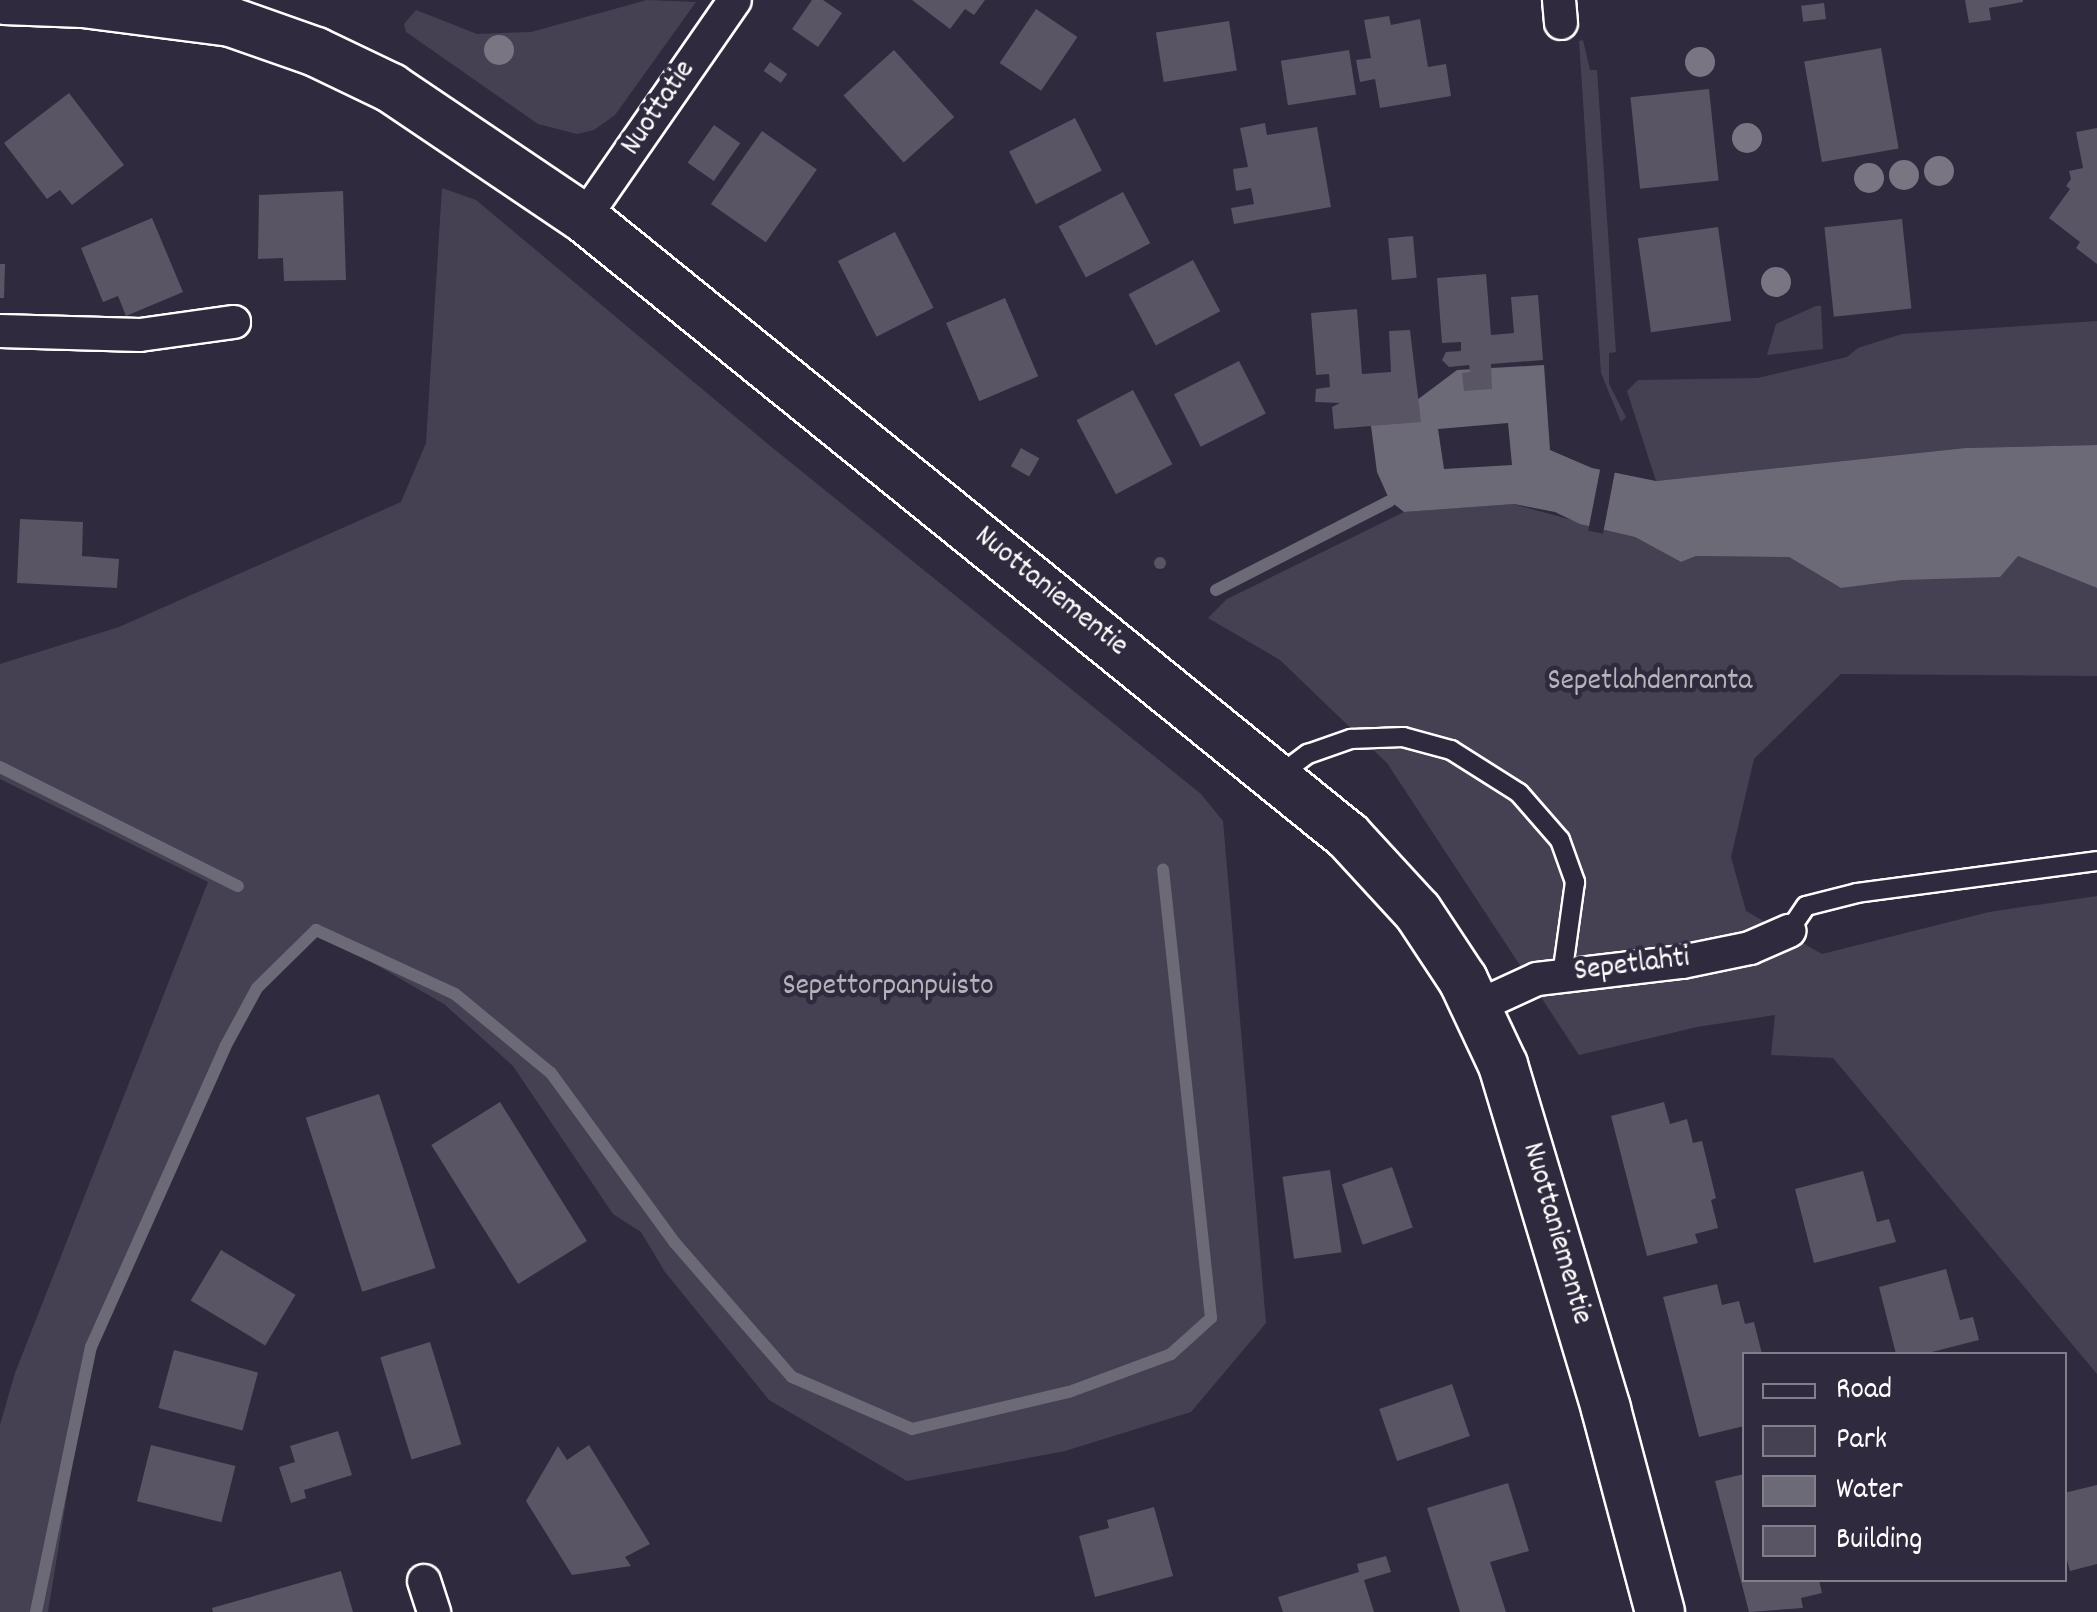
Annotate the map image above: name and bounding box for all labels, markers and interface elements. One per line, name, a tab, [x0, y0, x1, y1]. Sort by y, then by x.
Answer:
street label: Nuottatie	[615, 55, 705, 163]
street label: Nuottaniementie	[966, 520, 1134, 666]
park label: Sepetlahdenranta	[1548, 665, 1752, 701]
street label: Sepetlahti	[1572, 942, 1692, 992]
park label: Sepettorpanpuisto	[782, 970, 994, 1006]
street label: Nuottaniementie	[1512, 1139, 1598, 1329]
legend	[1742, 1352, 2067, 1582]
text: Road	[1836, 1370, 1892, 1413]
text: Park	[1836, 1420, 1887, 1463]
text: Water	[1836, 1470, 1903, 1513]
text: Building	[1836, 1520, 1922, 1563]

